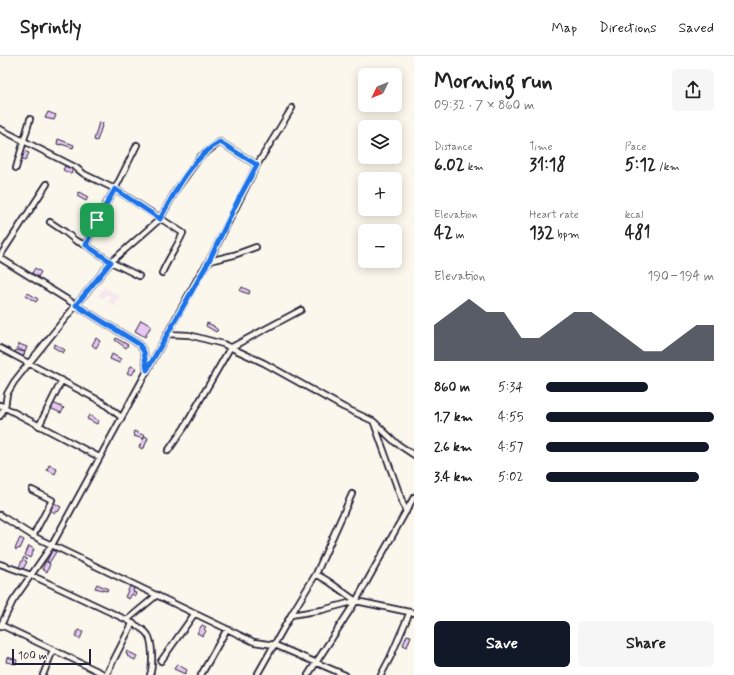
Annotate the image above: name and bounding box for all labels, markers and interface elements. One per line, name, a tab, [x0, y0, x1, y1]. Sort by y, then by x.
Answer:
text: Sprintly	[20, 15, 81, 40]
text: Map	[551, 19, 577, 37]
text: Directions	[599, 19, 657, 37]
text: Saved	[679, 19, 714, 37]
north arrow	[358, 68, 402, 112]
map controls	[358, 68, 402, 268]
text: Morning run	[434, 68, 553, 96]
button: share	[672, 69, 714, 111]
text: 09:32 · 7 × 860 m	[434, 97, 534, 114]
button: layers	[358, 120, 402, 164]
text: Distance	[434, 140, 473, 154]
text: Time	[529, 140, 552, 154]
text: Pace	[625, 140, 647, 154]
text: 6.02	[434, 154, 465, 176]
text: 31:18	[529, 154, 566, 176]
text: 5:12	[625, 154, 656, 176]
text: km	[465, 160, 484, 174]
text: /km	[656, 160, 680, 174]
button: +	[358, 172, 402, 216]
pin	[80, 203, 114, 237]
text: Elevation	[434, 208, 477, 222]
text: Heart rate	[529, 208, 579, 222]
text: kcal	[625, 208, 643, 222]
icon: arrive	[86, 209, 108, 231]
text: 42	[434, 222, 453, 244]
text: 132	[529, 222, 554, 244]
text: 481	[625, 222, 650, 244]
button: −	[358, 224, 402, 268]
text: m	[453, 228, 465, 242]
text: bpm	[554, 228, 579, 242]
text: Elevation	[434, 268, 485, 285]
text: 190–194 m	[648, 268, 714, 285]
text: 860 m	[434, 379, 470, 396]
text: 5:34	[498, 379, 523, 396]
text: 1.7 km	[434, 409, 473, 426]
text: 4:55	[498, 409, 524, 426]
text: 2.6 km	[434, 439, 472, 456]
text: 4:57	[498, 439, 523, 456]
text: 3.4 km	[434, 469, 473, 486]
text: 5:02	[498, 469, 523, 486]
button: Save	[434, 621, 570, 667]
button: Share	[578, 621, 714, 667]
scale bar	[12, 647, 91, 666]
text: 100 m	[18, 649, 48, 663]

